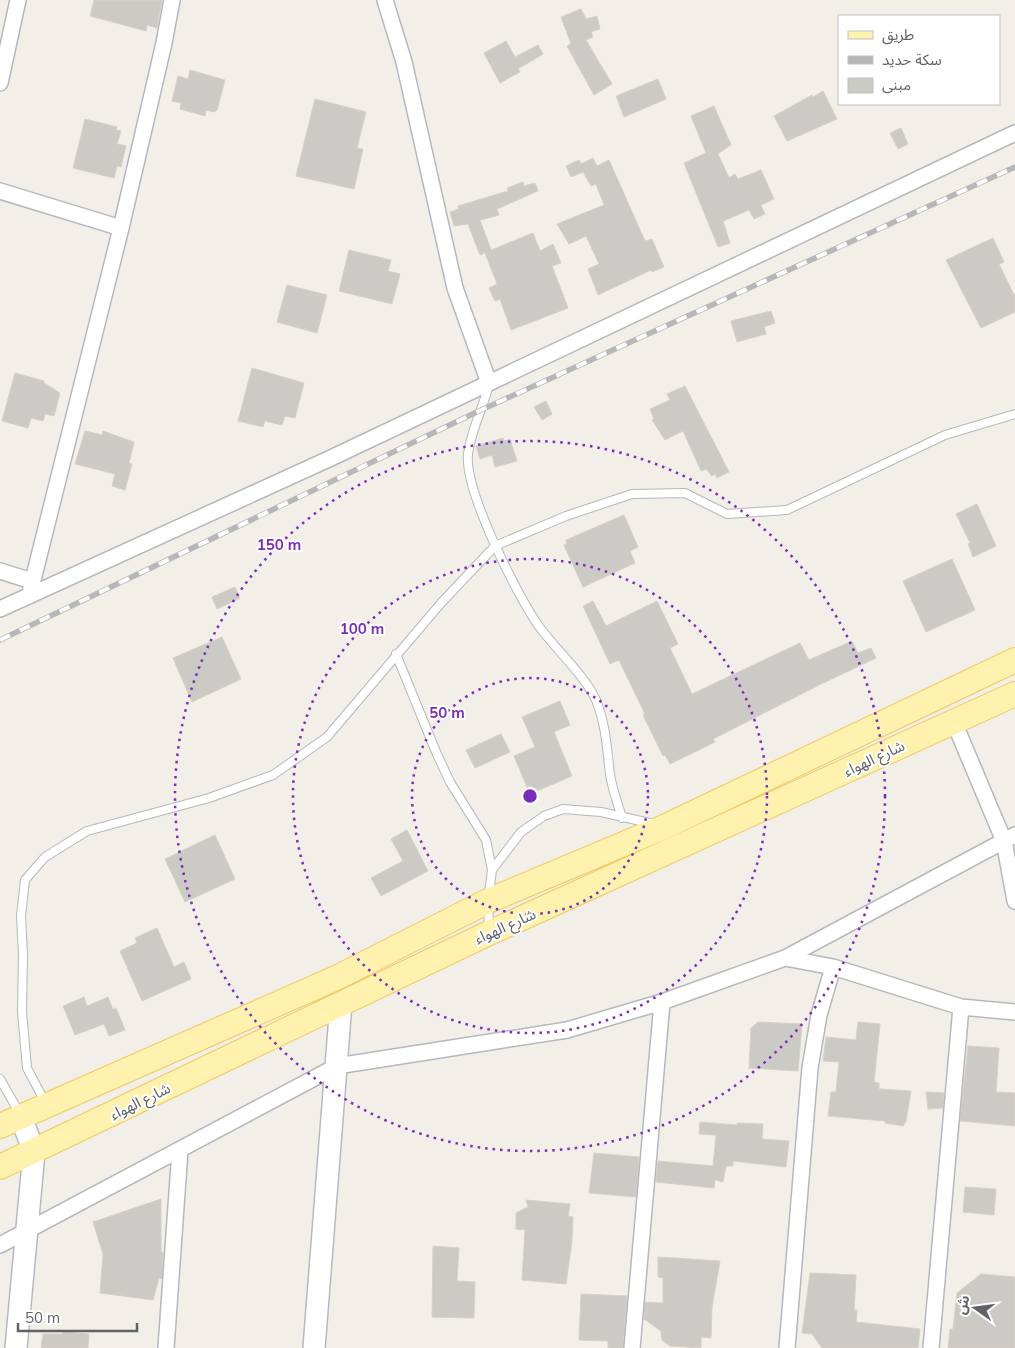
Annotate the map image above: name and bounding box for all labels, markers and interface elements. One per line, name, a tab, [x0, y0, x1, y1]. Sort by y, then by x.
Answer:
legend	[838, 15, 1000, 105]
text: طريق	[882, 25, 914, 45]
text: سكة حديد	[882, 50, 942, 69]
text: مبنى	[882, 75, 911, 94]
text: 150 m	[257, 535, 301, 554]
text: 100 m	[340, 619, 384, 638]
text: 50 m	[429, 703, 465, 722]
street label: شارع الهواء	[841, 736, 909, 783]
centre of rings	[521, 787, 539, 805]
street label: شارع الهواء	[471, 904, 540, 951]
street label: شارع الهواء	[107, 1078, 175, 1126]
north arrow	[950, 1283, 1000, 1333]
text: ش	[951, 1293, 973, 1316]
scale bar	[18, 1300, 136, 1332]
text: 50 m	[25, 1308, 60, 1327]

